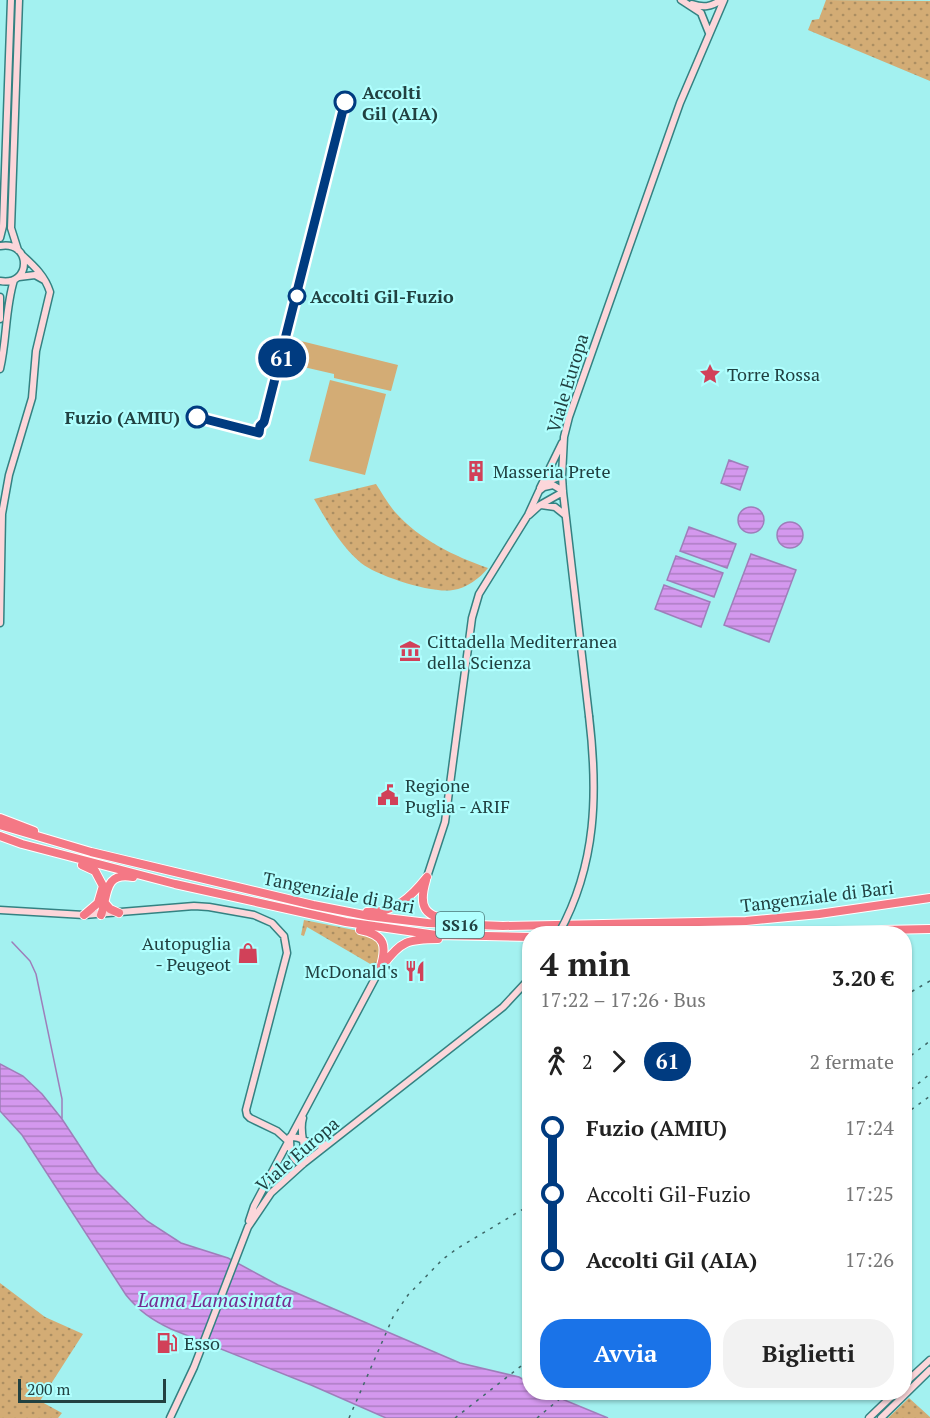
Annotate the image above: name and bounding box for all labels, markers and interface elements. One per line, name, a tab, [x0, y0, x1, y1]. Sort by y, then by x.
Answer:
place label: Accolti Gil (AIA)	[362, 80, 438, 125]
marker: Accolti Gil (AIA)	[334, 91, 356, 113]
place label: Accolti Gil-Fuzio	[310, 284, 454, 308]
marker: Accolti Gil-Fuzio	[288, 287, 306, 305]
street label: Viale Europa	[541, 330, 593, 436]
line badge: 61	[255, 338, 309, 378]
text: 61	[270, 344, 294, 372]
place icon: Torre Rossa	[698, 362, 722, 386]
place label: Torre Rossa	[727, 362, 820, 386]
place label: Fuzio (AMIU)	[65, 405, 180, 429]
marker: Fuzio (AMIU)	[186, 406, 208, 428]
building icon: Masseria Prete	[464, 459, 488, 483]
place label: Masseria Prete	[493, 459, 611, 483]
place label: Cittadella Mediterranea della Scienza	[427, 629, 617, 674]
museum icon: Cittadella Mediterranea della Scienza	[398, 639, 422, 663]
place label: Regione Puglia - ARIF	[405, 773, 510, 818]
public building icon: Regione Puglia - ARIF	[376, 783, 400, 807]
street label: Tangenziale di Bari	[261, 866, 417, 918]
street label: Tangenziale di Bari	[739, 875, 895, 917]
road number: SS16	[436, 912, 484, 938]
place label: Autopuglia - Peugeot	[142, 931, 231, 976]
shop icon: Autopuglia - Peugeot	[236, 941, 260, 965]
text: 4 min	[540, 942, 630, 985]
place label: McDonald's	[305, 959, 398, 983]
restaurant icon: McDonald's	[403, 959, 427, 983]
text: 3.20 €	[832, 963, 894, 992]
text: 17:22 – 17:26 · Bus	[540, 986, 706, 1013]
icon: walk	[540, 1045, 573, 1078]
icon: forward	[602, 1045, 635, 1078]
text: 61	[656, 1047, 679, 1075]
text: 2	[582, 1048, 593, 1075]
text: 2 fermate	[809, 1048, 894, 1075]
street label: Viale Europa	[250, 1111, 344, 1197]
text: Fuzio (AMIU)	[586, 1113, 727, 1142]
text: 17:24	[845, 1114, 894, 1141]
text: Accolti Gil-Fuzio	[586, 1179, 751, 1208]
text: 17:25	[845, 1180, 894, 1207]
text: Accolti Gil (AIA)	[586, 1245, 757, 1274]
text: 17:26	[845, 1246, 894, 1273]
water label: Lama Lamasinata	[137, 1286, 292, 1313]
button: Avvia	[540, 1319, 711, 1388]
button: Biglietti	[723, 1319, 894, 1388]
fuel station icon: Esso	[155, 1331, 179, 1355]
place label: Esso	[184, 1331, 220, 1355]
scale bar	[18, 1376, 166, 1404]
text: 200 m	[27, 1378, 70, 1400]

